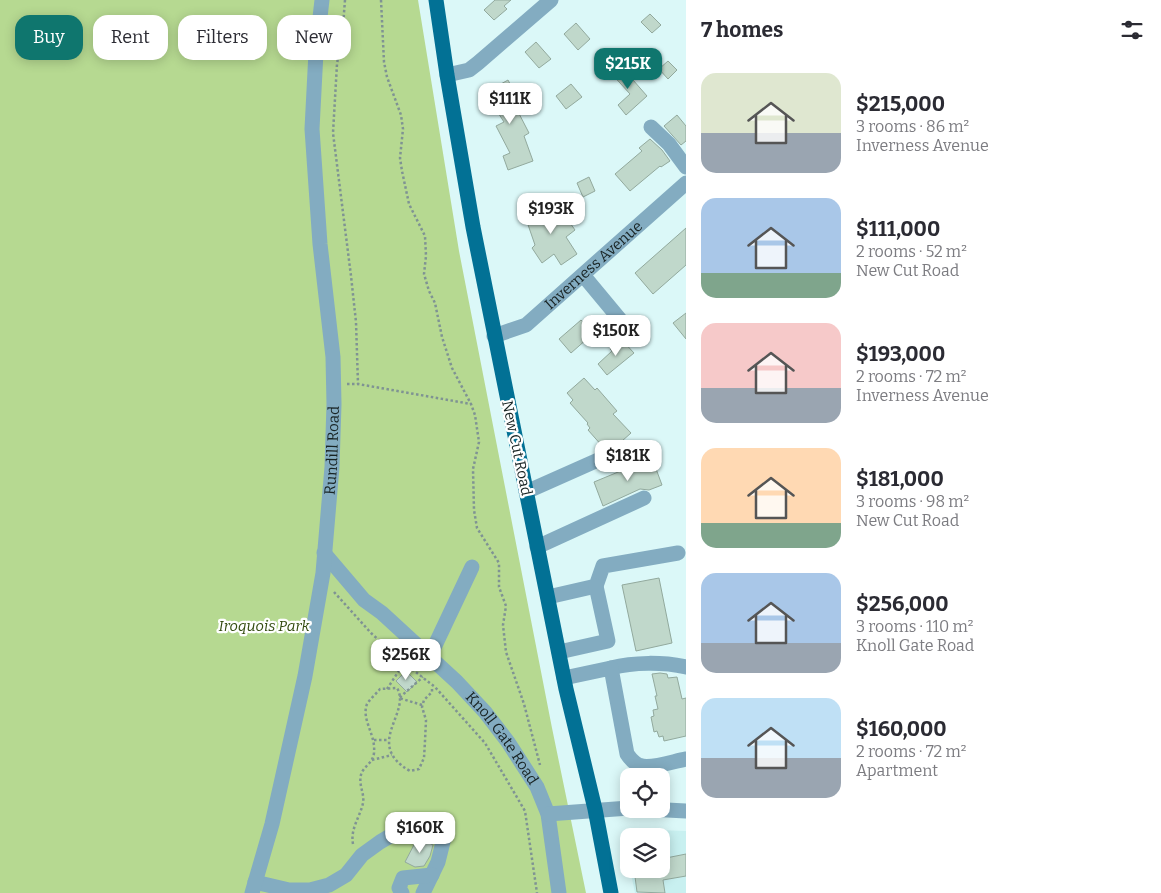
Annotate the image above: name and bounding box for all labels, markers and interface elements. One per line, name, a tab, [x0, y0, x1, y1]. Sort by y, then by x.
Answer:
chip: Buy	[15, 15, 83, 60]
chip: Rent	[93, 15, 168, 60]
chip: Filters	[178, 15, 267, 60]
chip: New	[277, 15, 351, 60]
icon: filters	[1118, 16, 1146, 44]
text: 7 homes	[701, 17, 783, 43]
pin: $215K	[593, 48, 663, 90]
text: $215K	[605, 54, 651, 73]
pin: $111K	[475, 82, 545, 125]
text: $111K	[489, 89, 531, 108]
text: $215,000	[856, 91, 945, 117]
icon: home	[741, 93, 801, 153]
text: 3 rooms · 86 m²	[856, 117, 969, 136]
text: Inverness Avenue	[856, 136, 989, 155]
pin: $193K	[516, 192, 586, 235]
text: $193K	[528, 199, 574, 218]
text: $111,000	[856, 216, 940, 242]
street label: Inverness Avenue	[541, 217, 646, 313]
icon: home	[741, 218, 801, 278]
text: 2 rooms · 52 m²	[856, 242, 967, 261]
text: New Cut Road	[856, 261, 959, 280]
pin: $150K	[581, 314, 651, 357]
text: $150K	[593, 321, 639, 340]
text: $193,000	[856, 341, 945, 367]
icon: home	[741, 343, 801, 403]
text: 2 rooms · 72 m²	[856, 367, 966, 386]
text: Inverness Avenue	[856, 386, 989, 405]
street label: New Cut Road	[498, 399, 536, 497]
street label: Rundill Road	[321, 406, 343, 495]
pin: $181K	[593, 440, 663, 482]
text: $181K	[606, 446, 650, 465]
text: $181,000	[856, 466, 944, 492]
icon: home	[741, 468, 801, 528]
text: 3 rooms · 98 m²	[856, 492, 969, 511]
text: New Cut Road	[856, 511, 959, 530]
text: $256,000	[856, 591, 949, 617]
icon: home	[741, 593, 801, 653]
park label: Iroquois Park	[218, 617, 310, 635]
text: 3 rooms · 110 m²	[856, 617, 974, 636]
text: Knoll Gate Road	[856, 636, 974, 655]
pin: $256K	[371, 638, 441, 681]
text: $256K	[382, 645, 430, 664]
street label: Knoll Gate Road	[462, 688, 542, 788]
text: $160,000	[856, 716, 947, 742]
icon: home	[741, 718, 801, 778]
text: 2 rooms · 72 m²	[856, 742, 966, 761]
text: Apartment	[856, 761, 938, 780]
map controls	[620, 768, 670, 878]
button: locate	[620, 768, 670, 818]
pin: $160K	[385, 812, 455, 854]
text: $160K	[396, 818, 444, 837]
button: layers	[620, 828, 670, 878]

